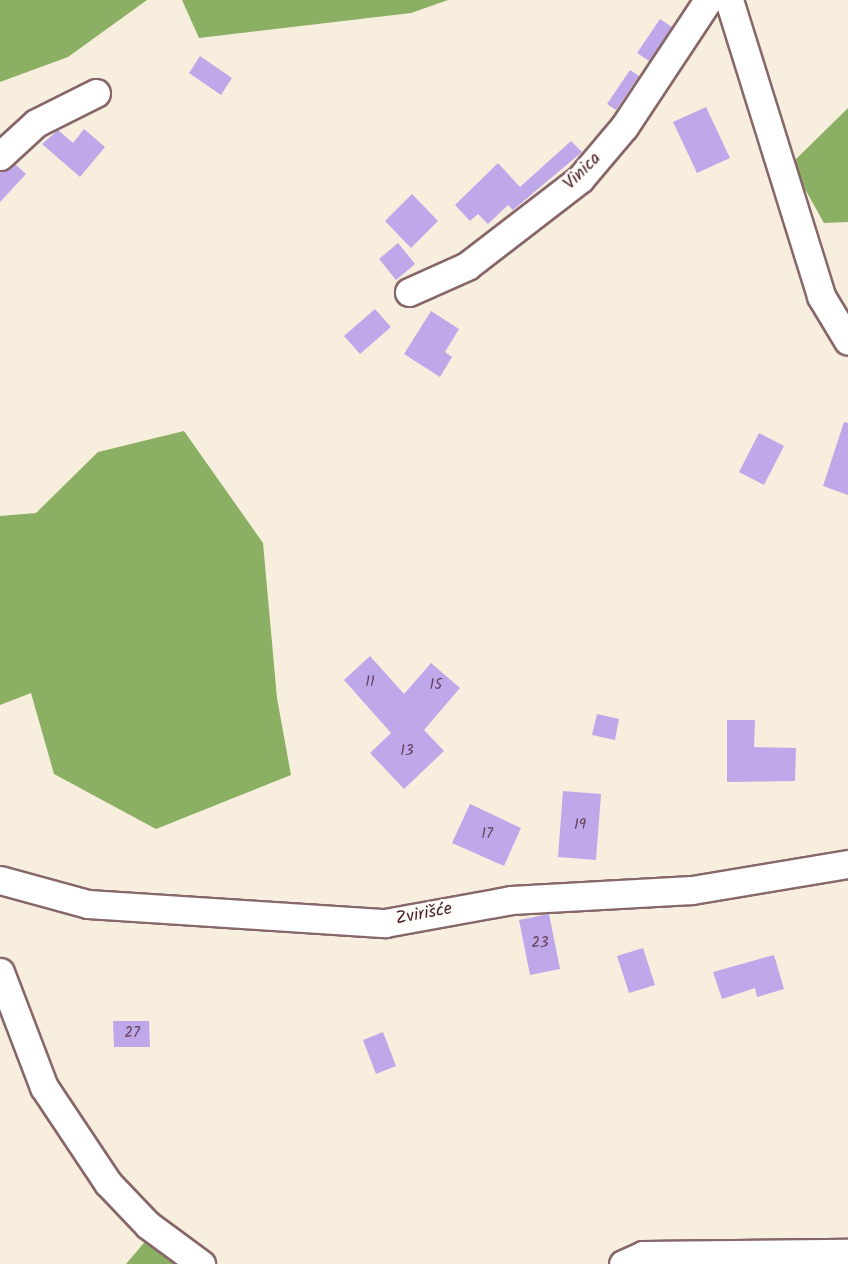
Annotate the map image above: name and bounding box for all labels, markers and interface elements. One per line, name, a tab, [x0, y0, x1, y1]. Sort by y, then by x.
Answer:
street label: Vinica	[560, 149, 606, 195]
house number: 11	[365, 674, 375, 692]
house number: 15	[430, 677, 442, 695]
house number: 13	[400, 743, 414, 761]
house number: 19	[574, 817, 586, 835]
house number: 17	[481, 826, 493, 844]
street label: Zvirišće	[394, 899, 454, 931]
house number: 23	[531, 935, 549, 953]
house number: 27	[124, 1025, 140, 1043]

